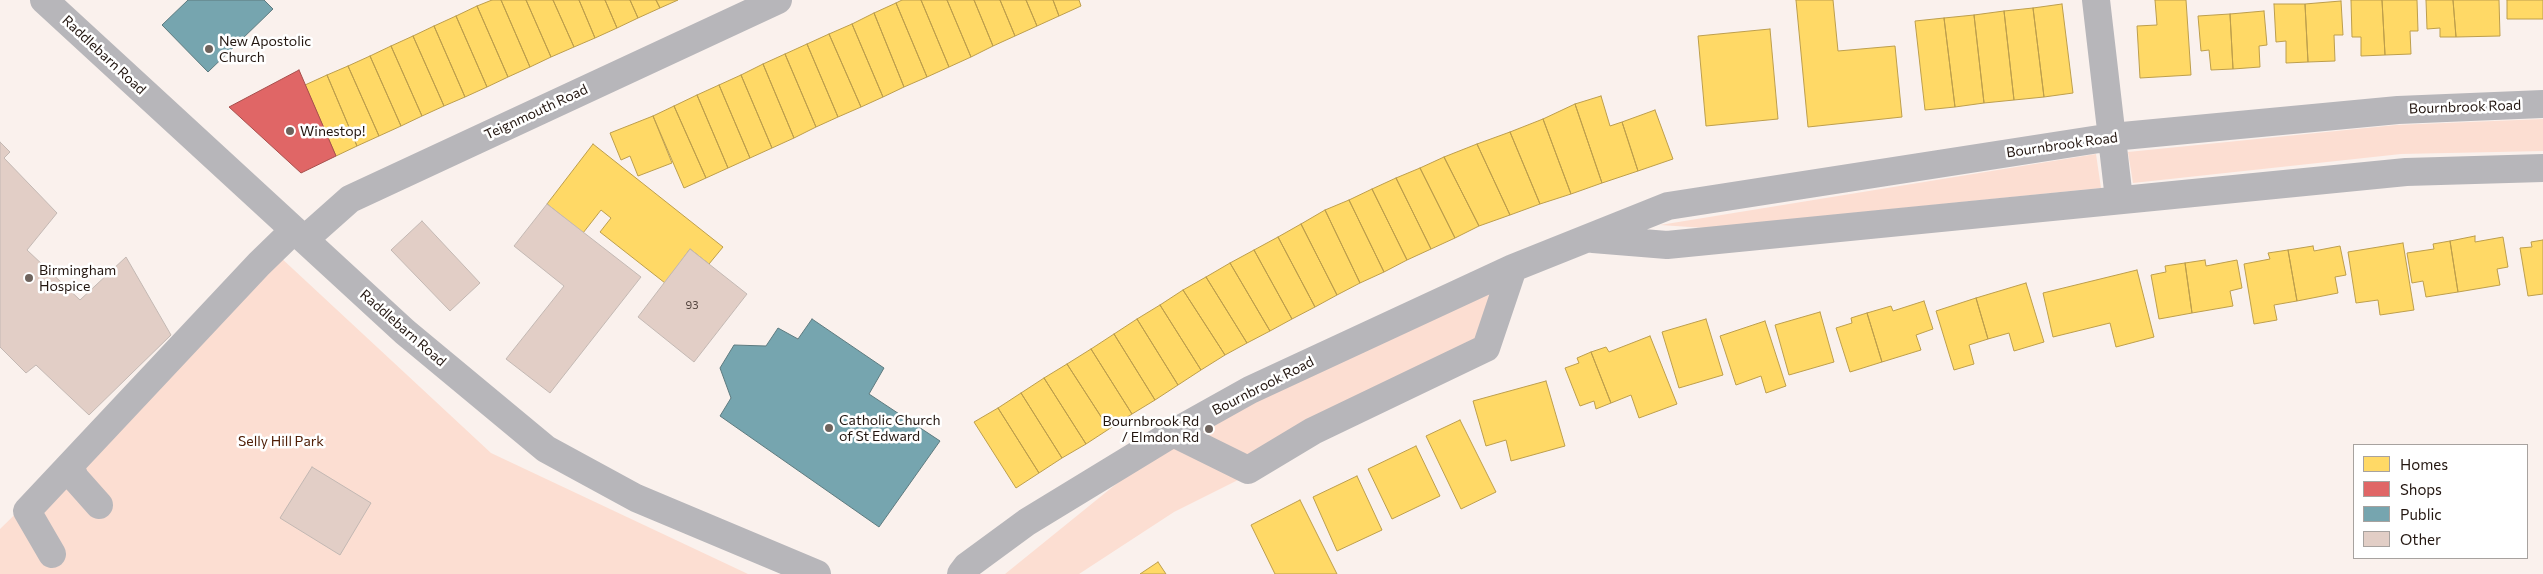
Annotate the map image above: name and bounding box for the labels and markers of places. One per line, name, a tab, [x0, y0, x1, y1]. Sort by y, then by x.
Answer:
place label: New Apostolic Church	[219, 33, 311, 65]
marker: New Apostolic Church	[203, 43, 215, 55]
place label: Winestop!	[300, 123, 365, 139]
marker: Winestop!	[284, 125, 296, 137]
place label: Birmingham Hospice	[39, 262, 116, 294]
marker: Birmingham Hospice	[23, 272, 35, 284]
place label: Catholic Church of St Edward	[839, 412, 941, 444]
place label: Bournbrook Rd / Elmdon Rd	[1103, 413, 1199, 446]
marker: Catholic Church of St Edward	[823, 422, 835, 434]
marker: Bournbrook Rd / Elmdon Rd	[1203, 423, 1215, 435]

